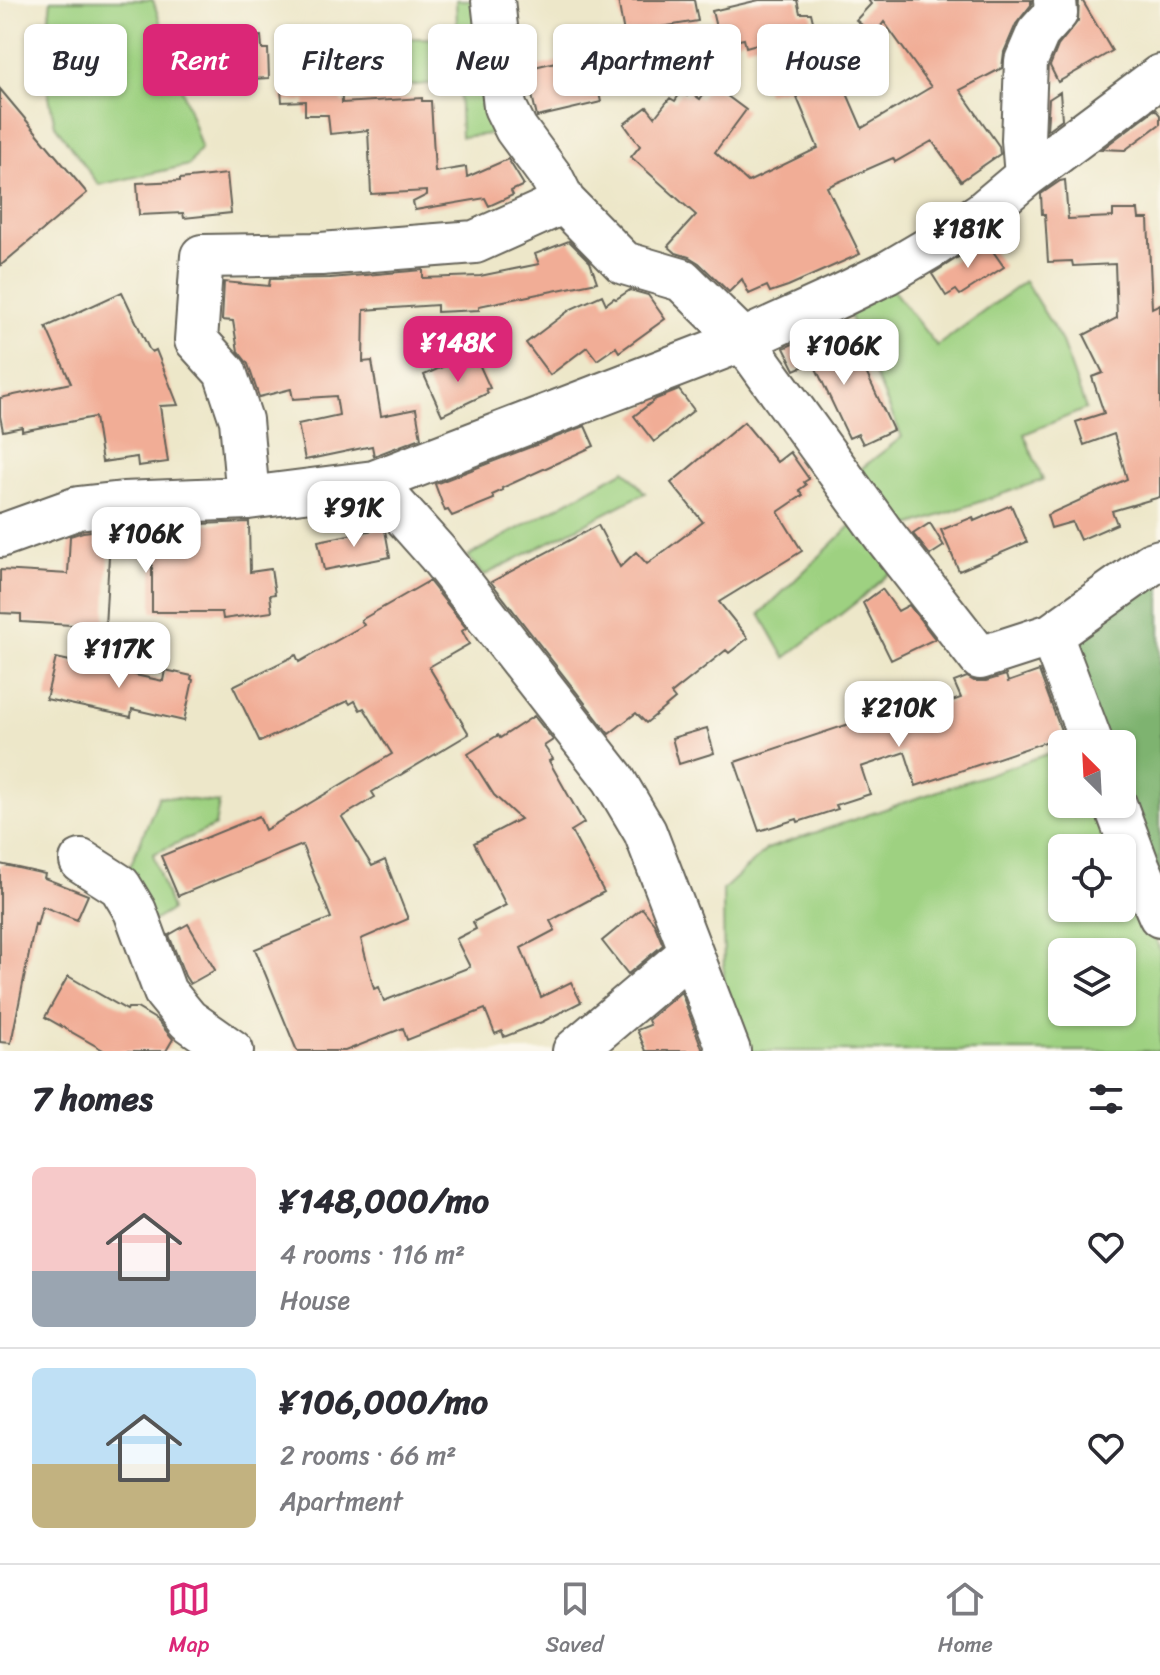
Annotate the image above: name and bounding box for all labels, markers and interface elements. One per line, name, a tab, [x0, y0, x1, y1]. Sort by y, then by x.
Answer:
chip: Buy	[24, 24, 127, 96]
chip: Rent	[143, 24, 258, 96]
chip: Filters	[274, 24, 412, 96]
chip: New	[428, 24, 537, 96]
chip: Apartment	[553, 24, 741, 96]
chip: House	[757, 24, 889, 96]
pin: ¥181K	[912, 202, 1024, 270]
text: ¥181K	[934, 205, 1002, 251]
pin: ¥148K	[402, 316, 514, 384]
text: ¥148K	[421, 319, 495, 365]
pin: ¥106K	[788, 319, 900, 387]
text: ¥106K	[808, 322, 880, 368]
pin: ¥91K	[307, 481, 401, 549]
text: ¥91K	[325, 484, 383, 530]
pin: ¥106K	[90, 507, 202, 575]
text: ¥106K	[110, 510, 182, 556]
pin: ¥117K	[63, 622, 175, 690]
text: ¥117K	[85, 625, 153, 671]
pin: ¥210K	[843, 681, 955, 749]
text: ¥210K	[863, 684, 935, 730]
north arrow	[1048, 730, 1136, 818]
map controls	[1048, 730, 1136, 1026]
button: locate	[1048, 834, 1136, 922]
button: layers	[1048, 938, 1136, 1026]
text: 7 homes	[32, 1069, 153, 1129]
icon: filters	[1084, 1077, 1128, 1121]
text: ¥148,000/mo	[280, 1171, 489, 1231]
icon: home	[96, 1199, 192, 1295]
icon: heart	[1084, 1225, 1128, 1269]
text: 4 rooms · 116 m²	[280, 1231, 465, 1277]
text: House	[280, 1277, 350, 1323]
text: ¥106,000/mo	[280, 1372, 488, 1432]
icon: home	[96, 1400, 192, 1496]
icon: heart	[1084, 1426, 1128, 1470]
text: 2 rooms · 66 m²	[280, 1432, 456, 1478]
text: Apartment	[280, 1478, 403, 1524]
tab: Map	[167, 1577, 211, 1664]
tab: Saved	[546, 1577, 604, 1664]
tab: Home	[938, 1577, 993, 1664]

